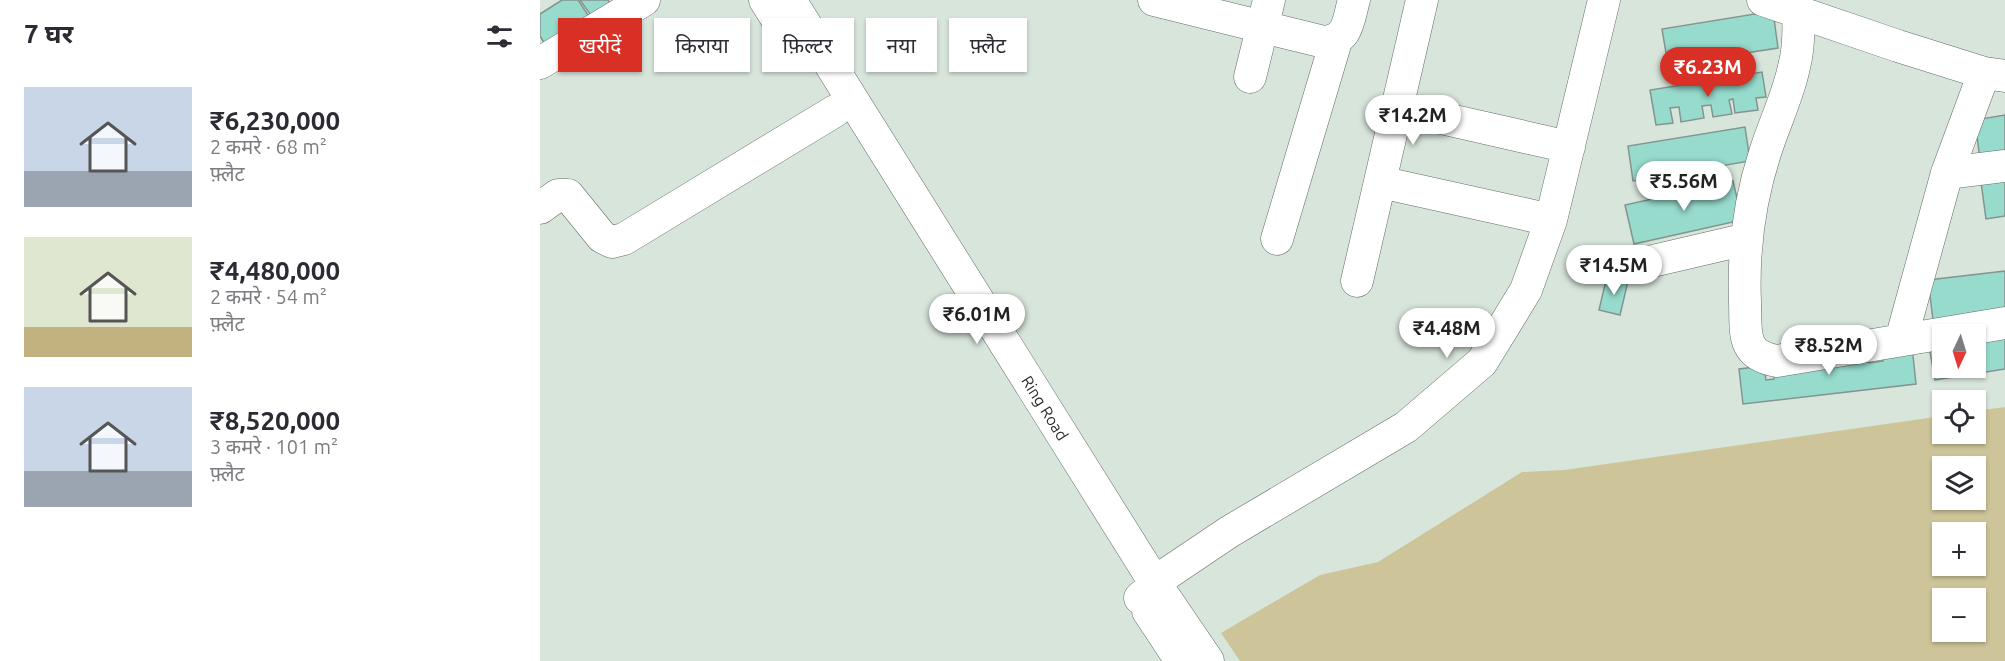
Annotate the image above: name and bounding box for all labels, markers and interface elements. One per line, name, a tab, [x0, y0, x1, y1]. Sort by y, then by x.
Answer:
chip: खरीदें	[558, 18, 642, 72]
chip: किराया	[654, 18, 750, 72]
chip: फ़िल्टर	[762, 18, 854, 72]
chip: नया	[866, 18, 937, 72]
chip: फ़्लैट	[949, 18, 1027, 72]
text: 7 घर	[24, 19, 73, 48]
icon: filters	[483, 20, 516, 53]
pin: ₹6.23M	[1659, 47, 1757, 98]
text: ₹6.23M	[1674, 55, 1742, 78]
pin: ₹14.2M	[1364, 95, 1462, 146]
text: ₹14.2M	[1379, 103, 1447, 126]
text: ₹6,230,000	[210, 106, 340, 135]
icon: home	[72, 111, 144, 183]
text: 2 कमरे · 68 m²	[210, 135, 327, 158]
pin: ₹5.56M	[1635, 161, 1733, 212]
text: फ़्लैट	[210, 162, 245, 185]
text: ₹5.56M	[1650, 169, 1718, 192]
pin: ₹14.5M	[1565, 245, 1663, 296]
text: ₹14.5M	[1580, 253, 1648, 276]
text: ₹4,480,000	[210, 256, 340, 285]
icon: home	[72, 261, 144, 333]
text: 2 कमरे · 54 m²	[210, 285, 327, 308]
pin: ₹6.01M	[928, 294, 1026, 345]
text: ₹6.01M	[943, 302, 1011, 325]
pin: ₹4.48M	[1398, 308, 1496, 359]
text: फ़्लैट	[210, 312, 245, 335]
text: ₹4.48M	[1413, 316, 1481, 339]
north arrow	[1932, 324, 1986, 378]
map controls	[1932, 324, 1986, 642]
pin: ₹8.52M	[1780, 325, 1878, 376]
text: ₹8.52M	[1795, 333, 1863, 356]
street label: Ring Road	[1018, 372, 1072, 444]
button: locate	[1932, 390, 1986, 444]
text: ₹8,520,000	[210, 406, 340, 435]
icon: home	[72, 411, 144, 483]
text: 3 कमरे · 101 m²	[210, 435, 338, 458]
button: layers	[1932, 456, 1986, 510]
text: फ़्लैट	[210, 462, 245, 485]
button: +	[1932, 522, 1986, 576]
button: −	[1932, 588, 1986, 642]

